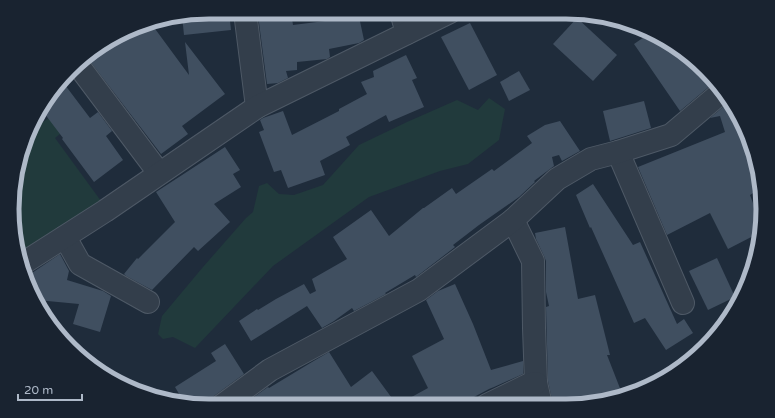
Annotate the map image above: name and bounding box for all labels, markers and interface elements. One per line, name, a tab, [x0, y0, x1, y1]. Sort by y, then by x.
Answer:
scale bar	[18, 376, 82, 402]
text: 20 m	[24, 383, 53, 397]

